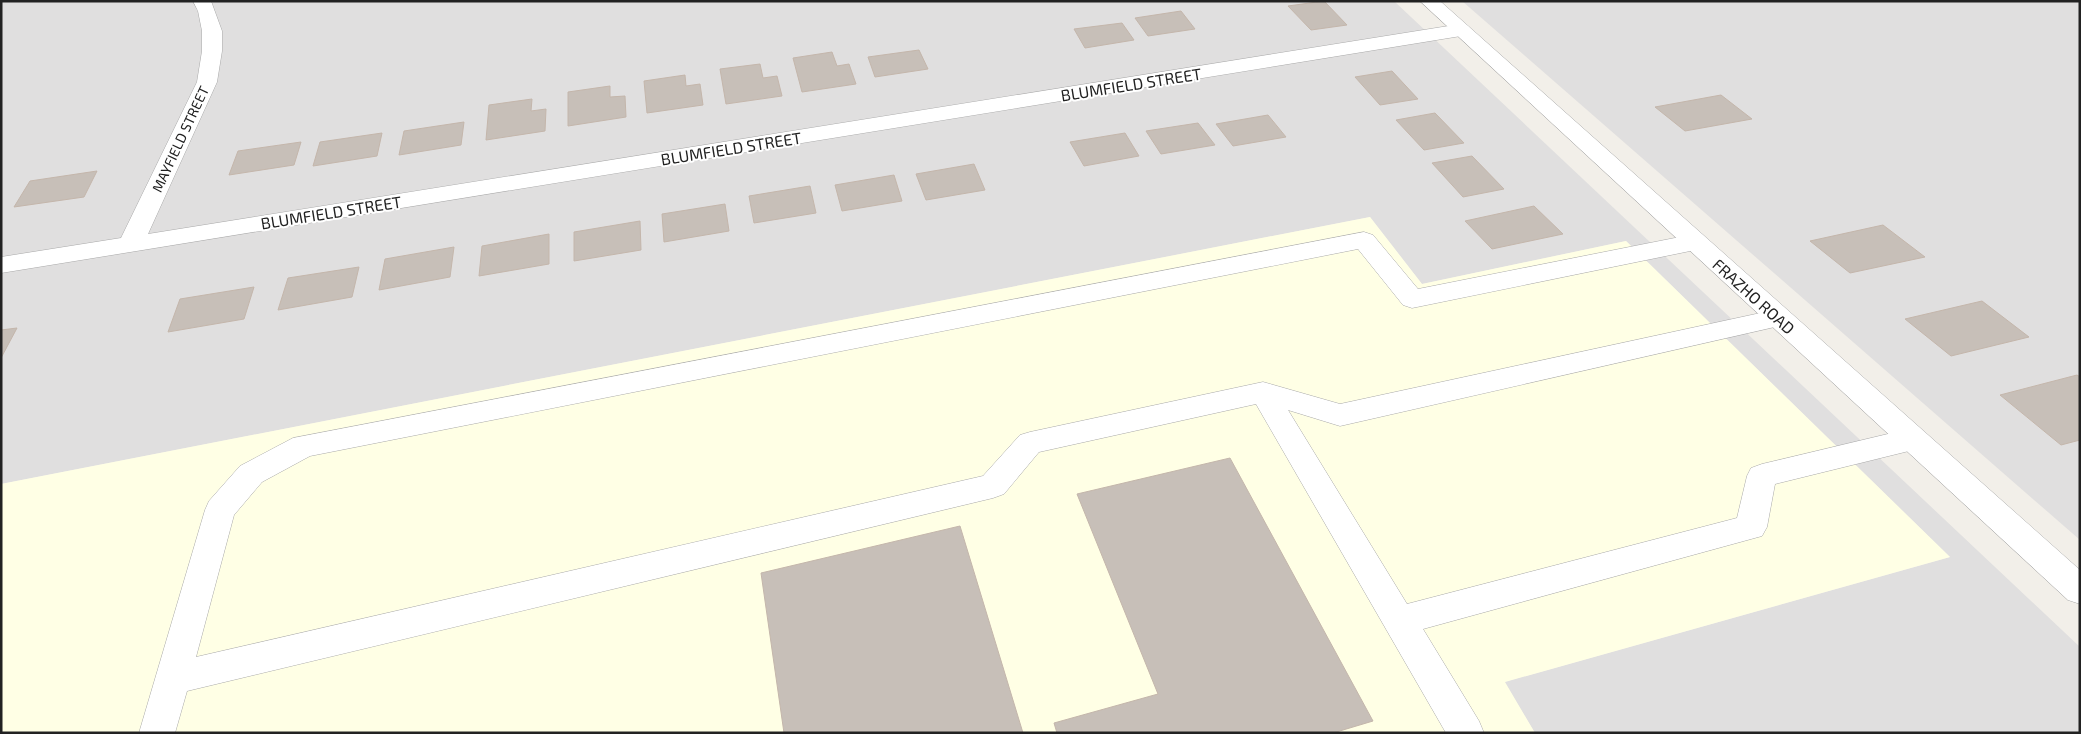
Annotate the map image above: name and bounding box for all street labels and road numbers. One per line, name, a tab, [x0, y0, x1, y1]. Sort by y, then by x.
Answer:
street label: BLUMFIELD STREET	[1059, 64, 1203, 104]
street label: MAYFIELD STREET	[148, 83, 212, 195]
street label: BLUMFIELD STREET	[659, 128, 803, 168]
street label: BLUMFIELD STREET	[259, 192, 403, 232]
street label: FRAZHO ROAD	[1709, 254, 1799, 338]

